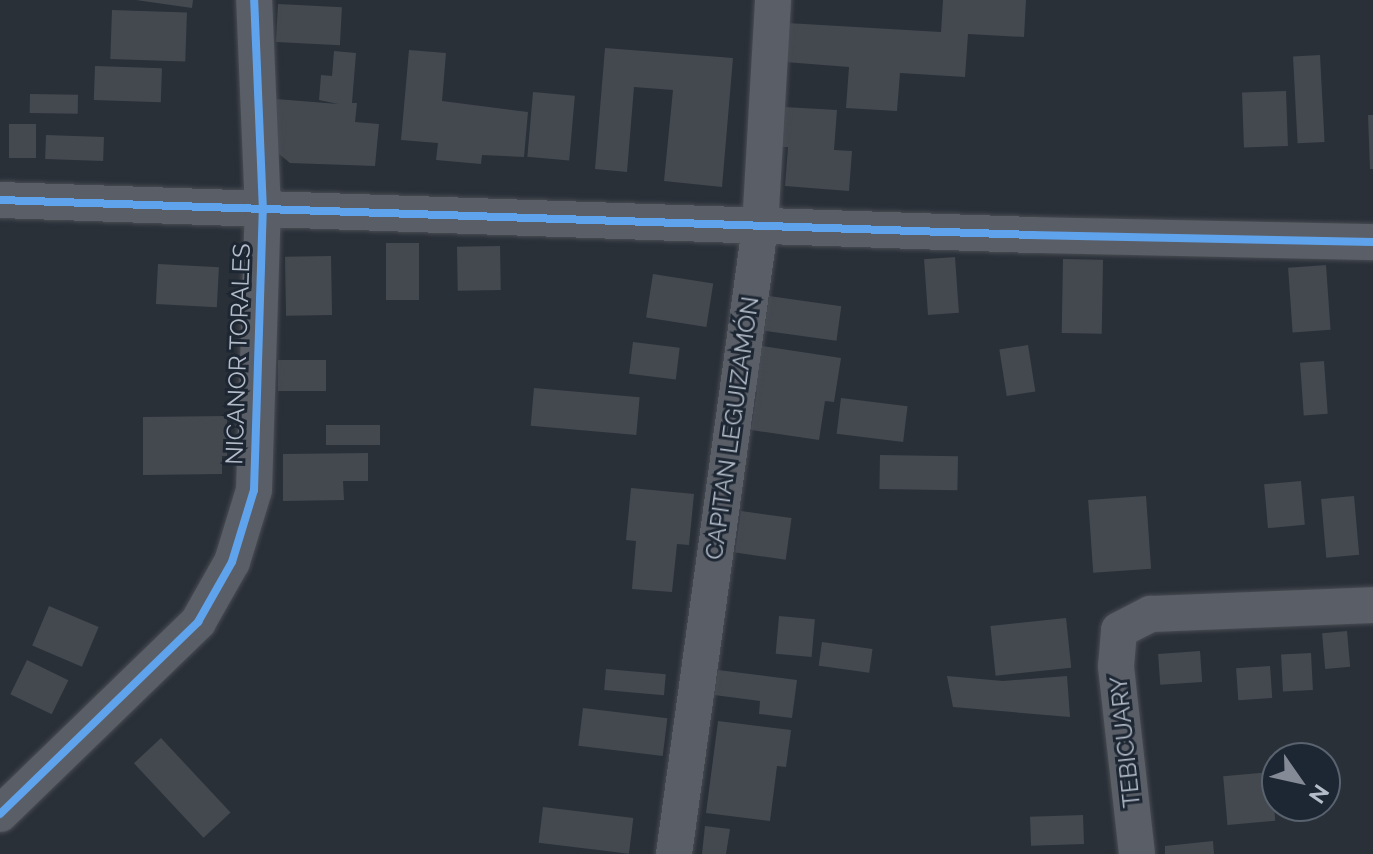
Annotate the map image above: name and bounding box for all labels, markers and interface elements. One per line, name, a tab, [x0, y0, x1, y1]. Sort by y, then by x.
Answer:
street label: NICANOR TORALES	[220, 242, 256, 466]
street label: CAPITAN LEGUIZAMÓN	[699, 294, 765, 562]
street label: TEBICUARY	[1104, 675, 1146, 809]
north arrow	[1261, 742, 1341, 822]
text: N	[1304, 780, 1335, 809]

